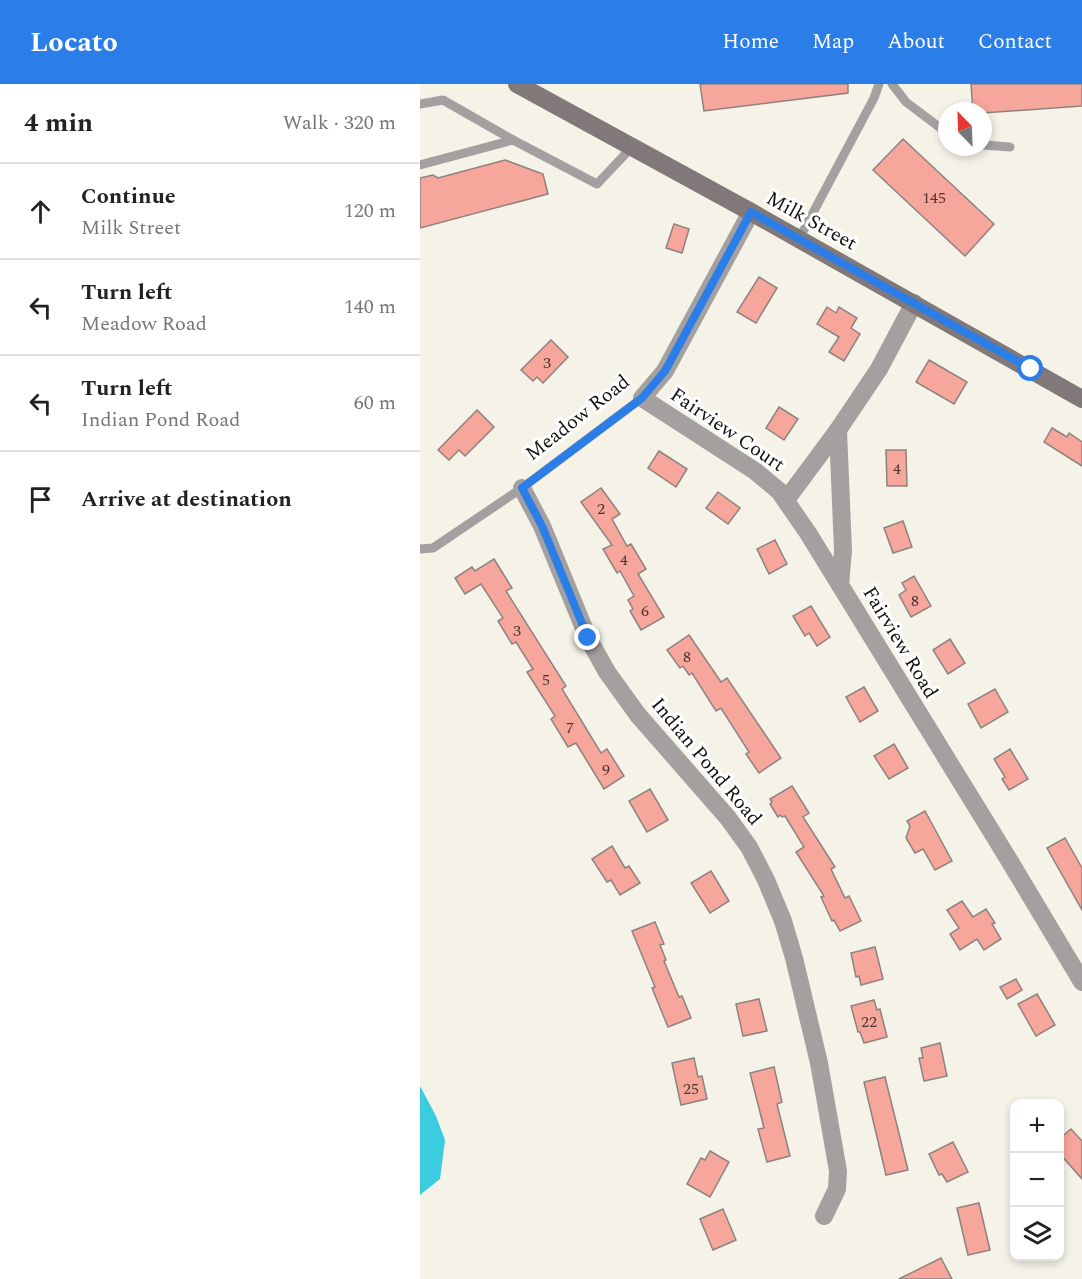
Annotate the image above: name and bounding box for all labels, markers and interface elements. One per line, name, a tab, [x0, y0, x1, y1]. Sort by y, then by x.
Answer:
text: Locato	[30, 21, 118, 64]
text: Home	[722, 26, 779, 58]
text: Map	[812, 26, 854, 58]
text: About	[887, 26, 945, 58]
text: Contact	[978, 26, 1052, 58]
north arrow	[938, 102, 992, 156]
text: 4 min	[24, 103, 93, 143]
text: Walk · 320 m	[283, 108, 396, 138]
text: Continue	[81, 180, 176, 213]
street label: Milk Street	[761, 184, 863, 258]
house number: 145	[922, 186, 946, 210]
icon: ahead	[24, 195, 57, 228]
text: 120 m	[344, 196, 396, 226]
text: Milk Street	[81, 213, 181, 243]
text: Turn left	[81, 276, 173, 309]
icon: left	[24, 291, 57, 324]
text: 140 m	[344, 292, 396, 322]
text: Meadow Road	[81, 309, 207, 339]
house number: 3	[543, 351, 551, 375]
route start	[1017, 355, 1043, 381]
street label: Meadow Road	[519, 367, 636, 468]
text: Turn left	[81, 372, 173, 405]
street label: Fairview Court	[664, 380, 791, 479]
icon: left	[24, 387, 57, 420]
text: 60 m	[354, 388, 396, 418]
text: Indian Pond Road	[81, 405, 240, 435]
house number: 4	[893, 457, 901, 481]
icon: arrive	[24, 483, 57, 516]
text: Arrive at destination	[81, 483, 292, 516]
house number: 2	[597, 497, 605, 521]
house number: 4	[620, 548, 628, 572]
street label: Fairview Road	[855, 581, 946, 704]
house number: 8	[911, 589, 919, 613]
house number: 6	[641, 599, 649, 623]
house number: 3	[513, 619, 521, 643]
route end	[574, 624, 600, 650]
house number: 8	[683, 645, 691, 669]
house number: 5	[542, 668, 550, 692]
street label: Indian Pond Road	[644, 691, 769, 832]
house number: 7	[566, 716, 574, 740]
house number: 9	[602, 758, 610, 782]
house number: 22	[861, 1010, 877, 1034]
house number: 25	[683, 1077, 699, 1101]
map controls	[1010, 1099, 1064, 1261]
button: +	[1010, 1099, 1064, 1153]
button: −	[1010, 1153, 1064, 1207]
button: layers	[1010, 1207, 1064, 1261]

